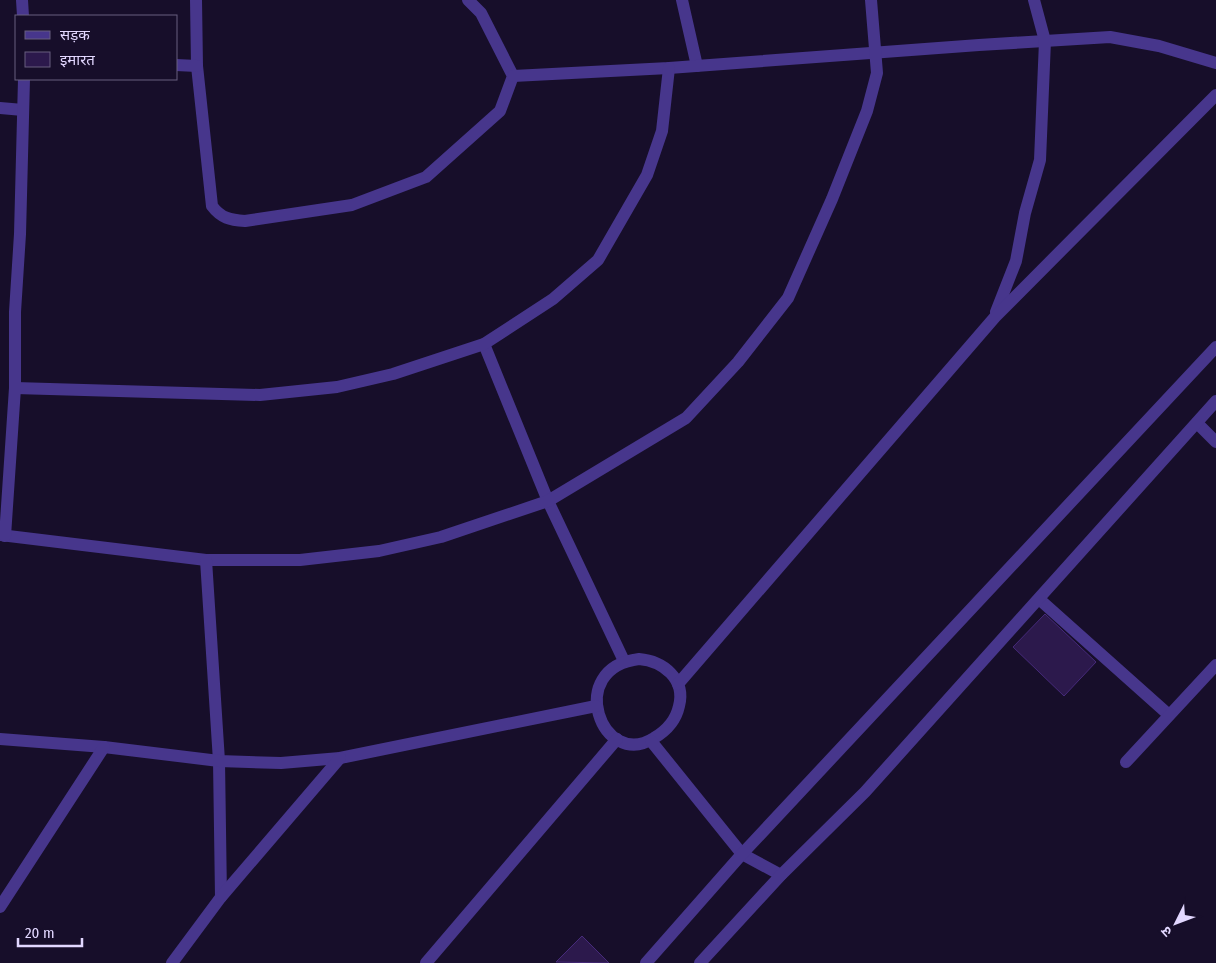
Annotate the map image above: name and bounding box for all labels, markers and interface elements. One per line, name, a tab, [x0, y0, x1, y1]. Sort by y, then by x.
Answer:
legend	[15, 15, 178, 80]
text: सड़क	[60, 26, 90, 44]
text: इमारत	[60, 51, 95, 69]
north arrow	[1151, 898, 1201, 948]
scale bar	[18, 916, 81, 948]
text: उ	[1157, 922, 1176, 940]
text: 20 m	[25, 924, 55, 942]

